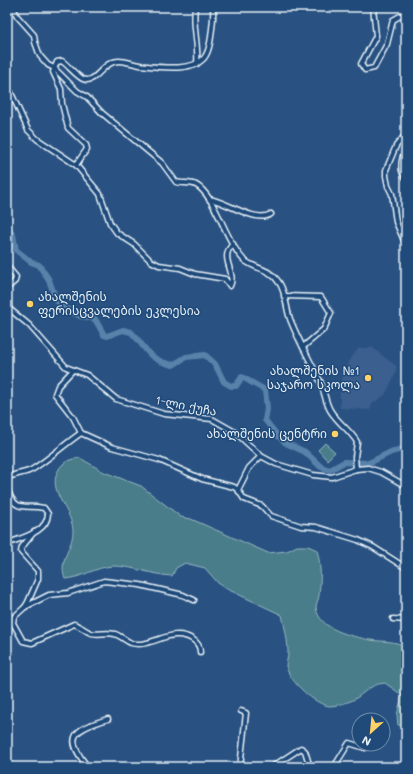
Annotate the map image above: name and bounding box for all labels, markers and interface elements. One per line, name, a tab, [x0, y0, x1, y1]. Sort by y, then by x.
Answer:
place label: ახალშენის ფერისცვალების ეკლესია	[38, 288, 200, 319]
marker: ახალშენის ფერისცვალების ეკლესია	[25, 299, 35, 309]
place label: ახალშენის №1 საჯარო სკოლა	[267, 362, 360, 393]
marker: ახალშენის №1 საჯარო სკოლა	[363, 373, 373, 383]
street label: 1-ლი ქუჩა	[154, 391, 218, 420]
place label: ახალშენის ცენტრი	[206, 425, 327, 442]
marker: ახალშენის ცენტრი	[330, 429, 340, 439]
north arrow	[351, 712, 391, 752]
text: N	[359, 733, 373, 750]

